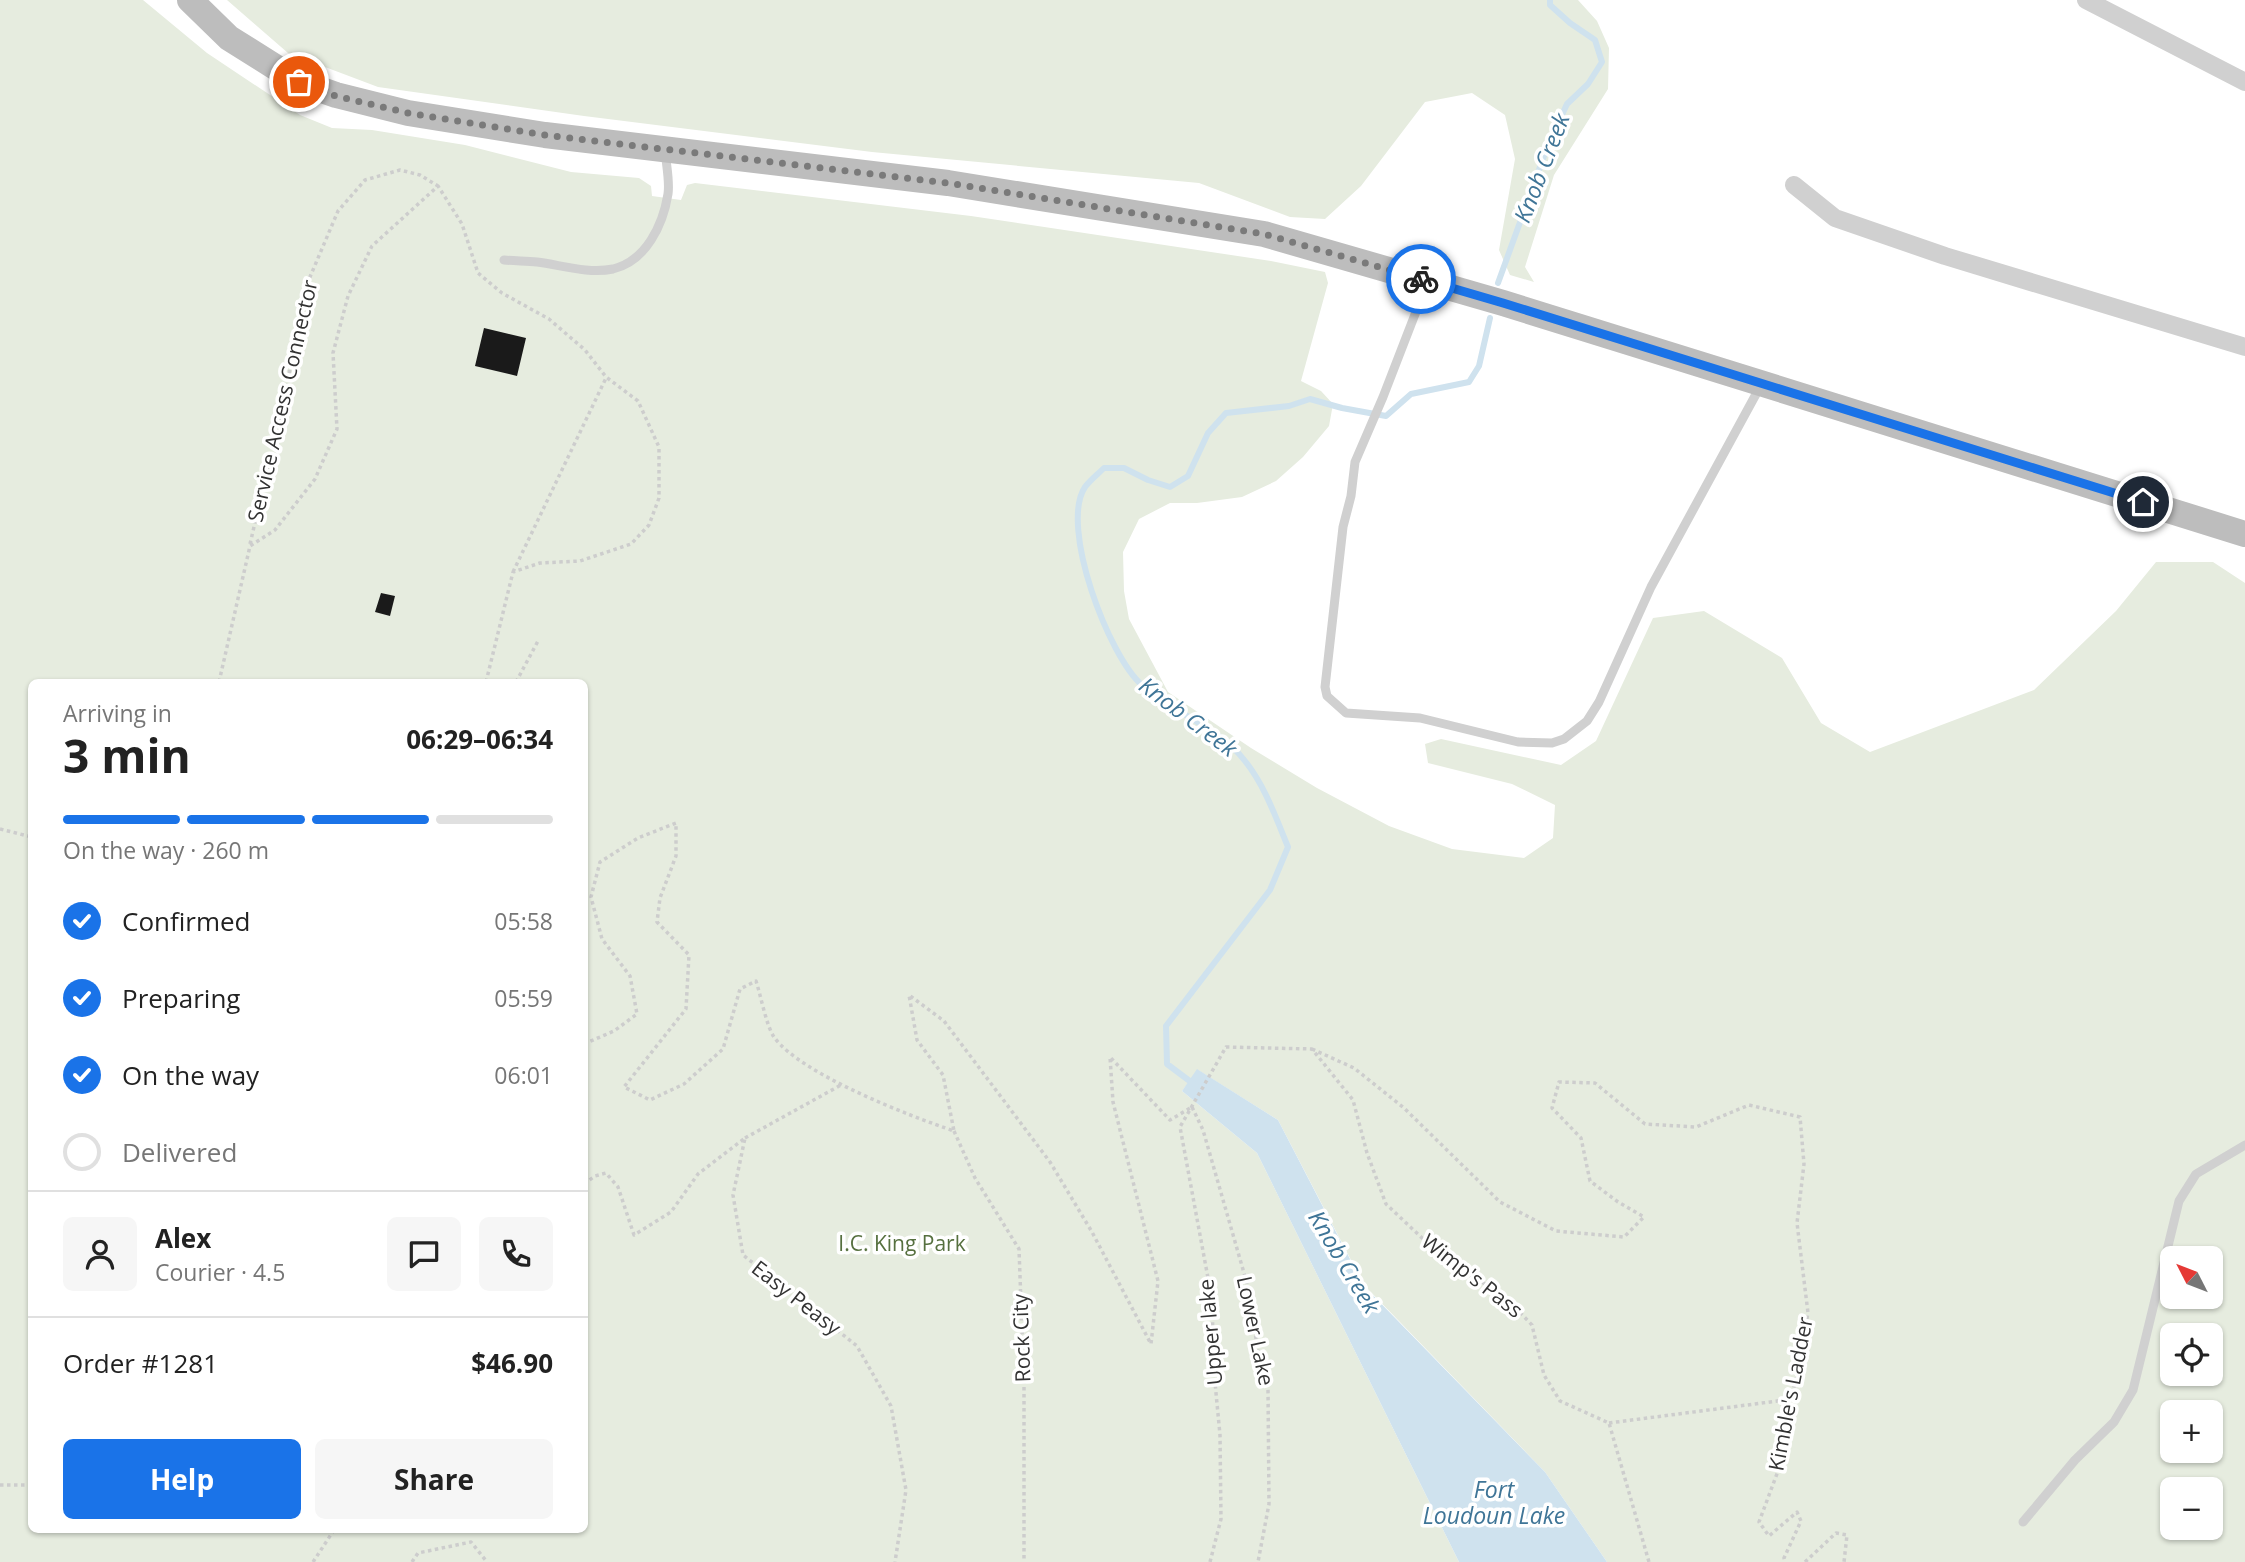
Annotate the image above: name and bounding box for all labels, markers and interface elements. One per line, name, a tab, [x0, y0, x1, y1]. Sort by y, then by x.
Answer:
pin	[269, 52, 329, 112]
icon: bag	[280, 63, 318, 101]
water label: Knob Creek	[1506, 107, 1577, 227]
courier	[1386, 244, 1456, 314]
icon: bike	[1402, 260, 1440, 298]
street label: Service Access Connector	[241, 276, 324, 525]
pin	[2113, 472, 2173, 532]
icon: home	[2124, 483, 2162, 521]
water label: Knob Creek	[1133, 669, 1245, 764]
text: Arriving in	[63, 697, 172, 729]
text: 06:29–06:34	[406, 721, 553, 757]
text: 3 min	[63, 724, 191, 786]
text: On the way · 260 m	[63, 834, 269, 866]
icon: check	[63, 902, 101, 940]
text: Confirmed	[122, 903, 250, 939]
text: 05:58	[494, 905, 553, 937]
icon: check	[63, 979, 101, 1017]
text: Preparing	[122, 980, 240, 1016]
text: 05:59	[494, 982, 553, 1014]
icon: check	[63, 1056, 101, 1094]
text: On the way	[122, 1057, 259, 1093]
text: 06:01	[494, 1059, 553, 1091]
text: Delivered	[122, 1134, 237, 1170]
water label: Knob Creek	[1301, 1204, 1389, 1320]
button: person	[63, 1217, 137, 1291]
button: chat	[387, 1217, 461, 1291]
button: phone	[479, 1217, 553, 1291]
text: Alex	[155, 1220, 211, 1256]
street label: Wimp's Pass	[1416, 1227, 1529, 1324]
park label: I.C. King Park	[838, 1229, 966, 1257]
north arrow	[2160, 1246, 2222, 1309]
map controls	[2160, 1246, 2223, 1540]
street label: Easy Peasy	[746, 1254, 847, 1341]
text: Courier · 4.5	[155, 1256, 285, 1288]
street label: Lower Lake	[1231, 1274, 1281, 1388]
street label: Upper lake	[1191, 1278, 1229, 1386]
street label: Rock City	[1005, 1293, 1037, 1383]
street label: Kimble's Ladder	[1761, 1314, 1819, 1473]
button: locate	[2160, 1323, 2223, 1386]
text: Order #1281	[63, 1345, 218, 1381]
text: $46.90	[471, 1345, 553, 1381]
button: +	[2160, 1400, 2223, 1463]
button: Help	[63, 1439, 301, 1519]
button: Share	[315, 1439, 553, 1519]
water label: Fort Loudoun Lake	[1423, 1473, 1565, 1531]
button: −	[2160, 1477, 2223, 1540]

